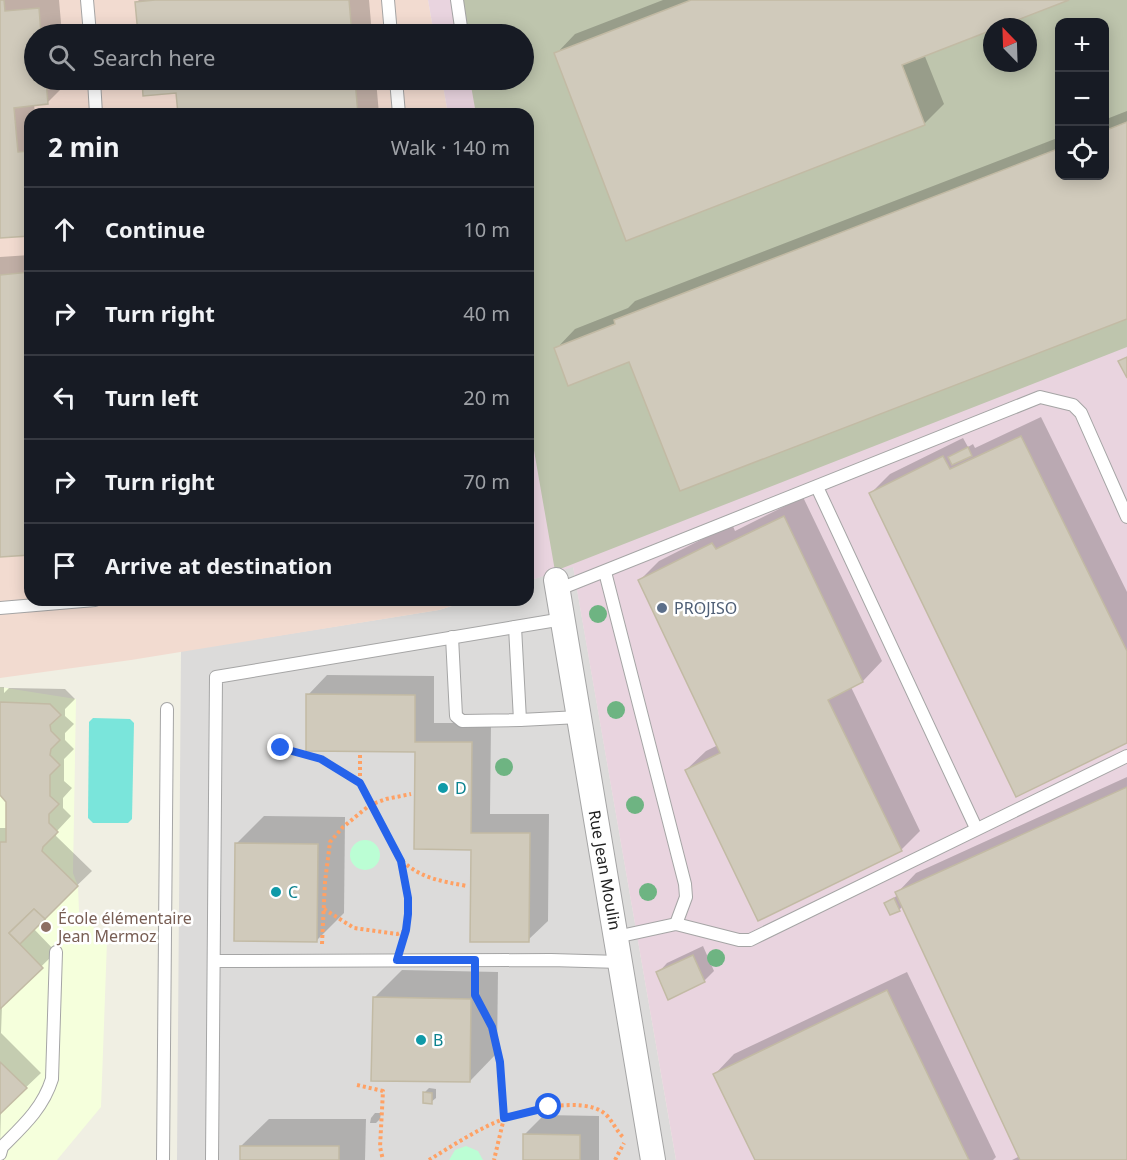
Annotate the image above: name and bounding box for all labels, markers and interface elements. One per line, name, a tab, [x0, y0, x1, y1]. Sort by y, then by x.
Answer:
north arrow	[983, 18, 1037, 72]
map controls	[1055, 18, 1109, 180]
button: +	[1055, 18, 1109, 72]
search box	[24, 24, 534, 90]
icon: search	[45, 41, 78, 74]
text: Search here	[93, 42, 215, 72]
button: −	[1055, 72, 1109, 126]
button: locate	[1055, 126, 1109, 180]
text: 2 min	[48, 129, 120, 165]
text: Walk · 140 m	[391, 134, 510, 161]
icon: ahead	[48, 213, 81, 246]
text: Continue	[105, 214, 205, 244]
text: 10 m	[463, 216, 510, 243]
icon: right	[48, 297, 81, 330]
text: Turn right	[105, 298, 215, 328]
text: 40 m	[463, 300, 510, 327]
icon: left	[48, 381, 81, 414]
text: Turn left	[105, 382, 199, 412]
text: 20 m	[463, 384, 510, 411]
icon: right	[48, 465, 81, 498]
text: Turn right	[105, 466, 215, 496]
text: 70 m	[463, 468, 510, 495]
icon: arrive	[48, 549, 81, 582]
text: Arrive at destination	[105, 550, 332, 580]
place label: PROJISO	[674, 597, 737, 619]
marker: PROJISO	[655, 601, 669, 615]
route end	[267, 734, 293, 760]
place label: D	[455, 777, 467, 799]
marker: D	[436, 781, 450, 795]
street label: Rue Jean Moulin	[584, 808, 626, 932]
place label: C	[288, 881, 298, 903]
marker: C	[269, 885, 283, 899]
place label: École élémentaire Jean Mermoz	[56, 907, 192, 947]
marker: École élémentaire Jean Mermoz	[39, 920, 53, 934]
place label: B	[433, 1029, 443, 1051]
marker: B	[414, 1033, 428, 1047]
route start	[535, 1093, 561, 1119]

